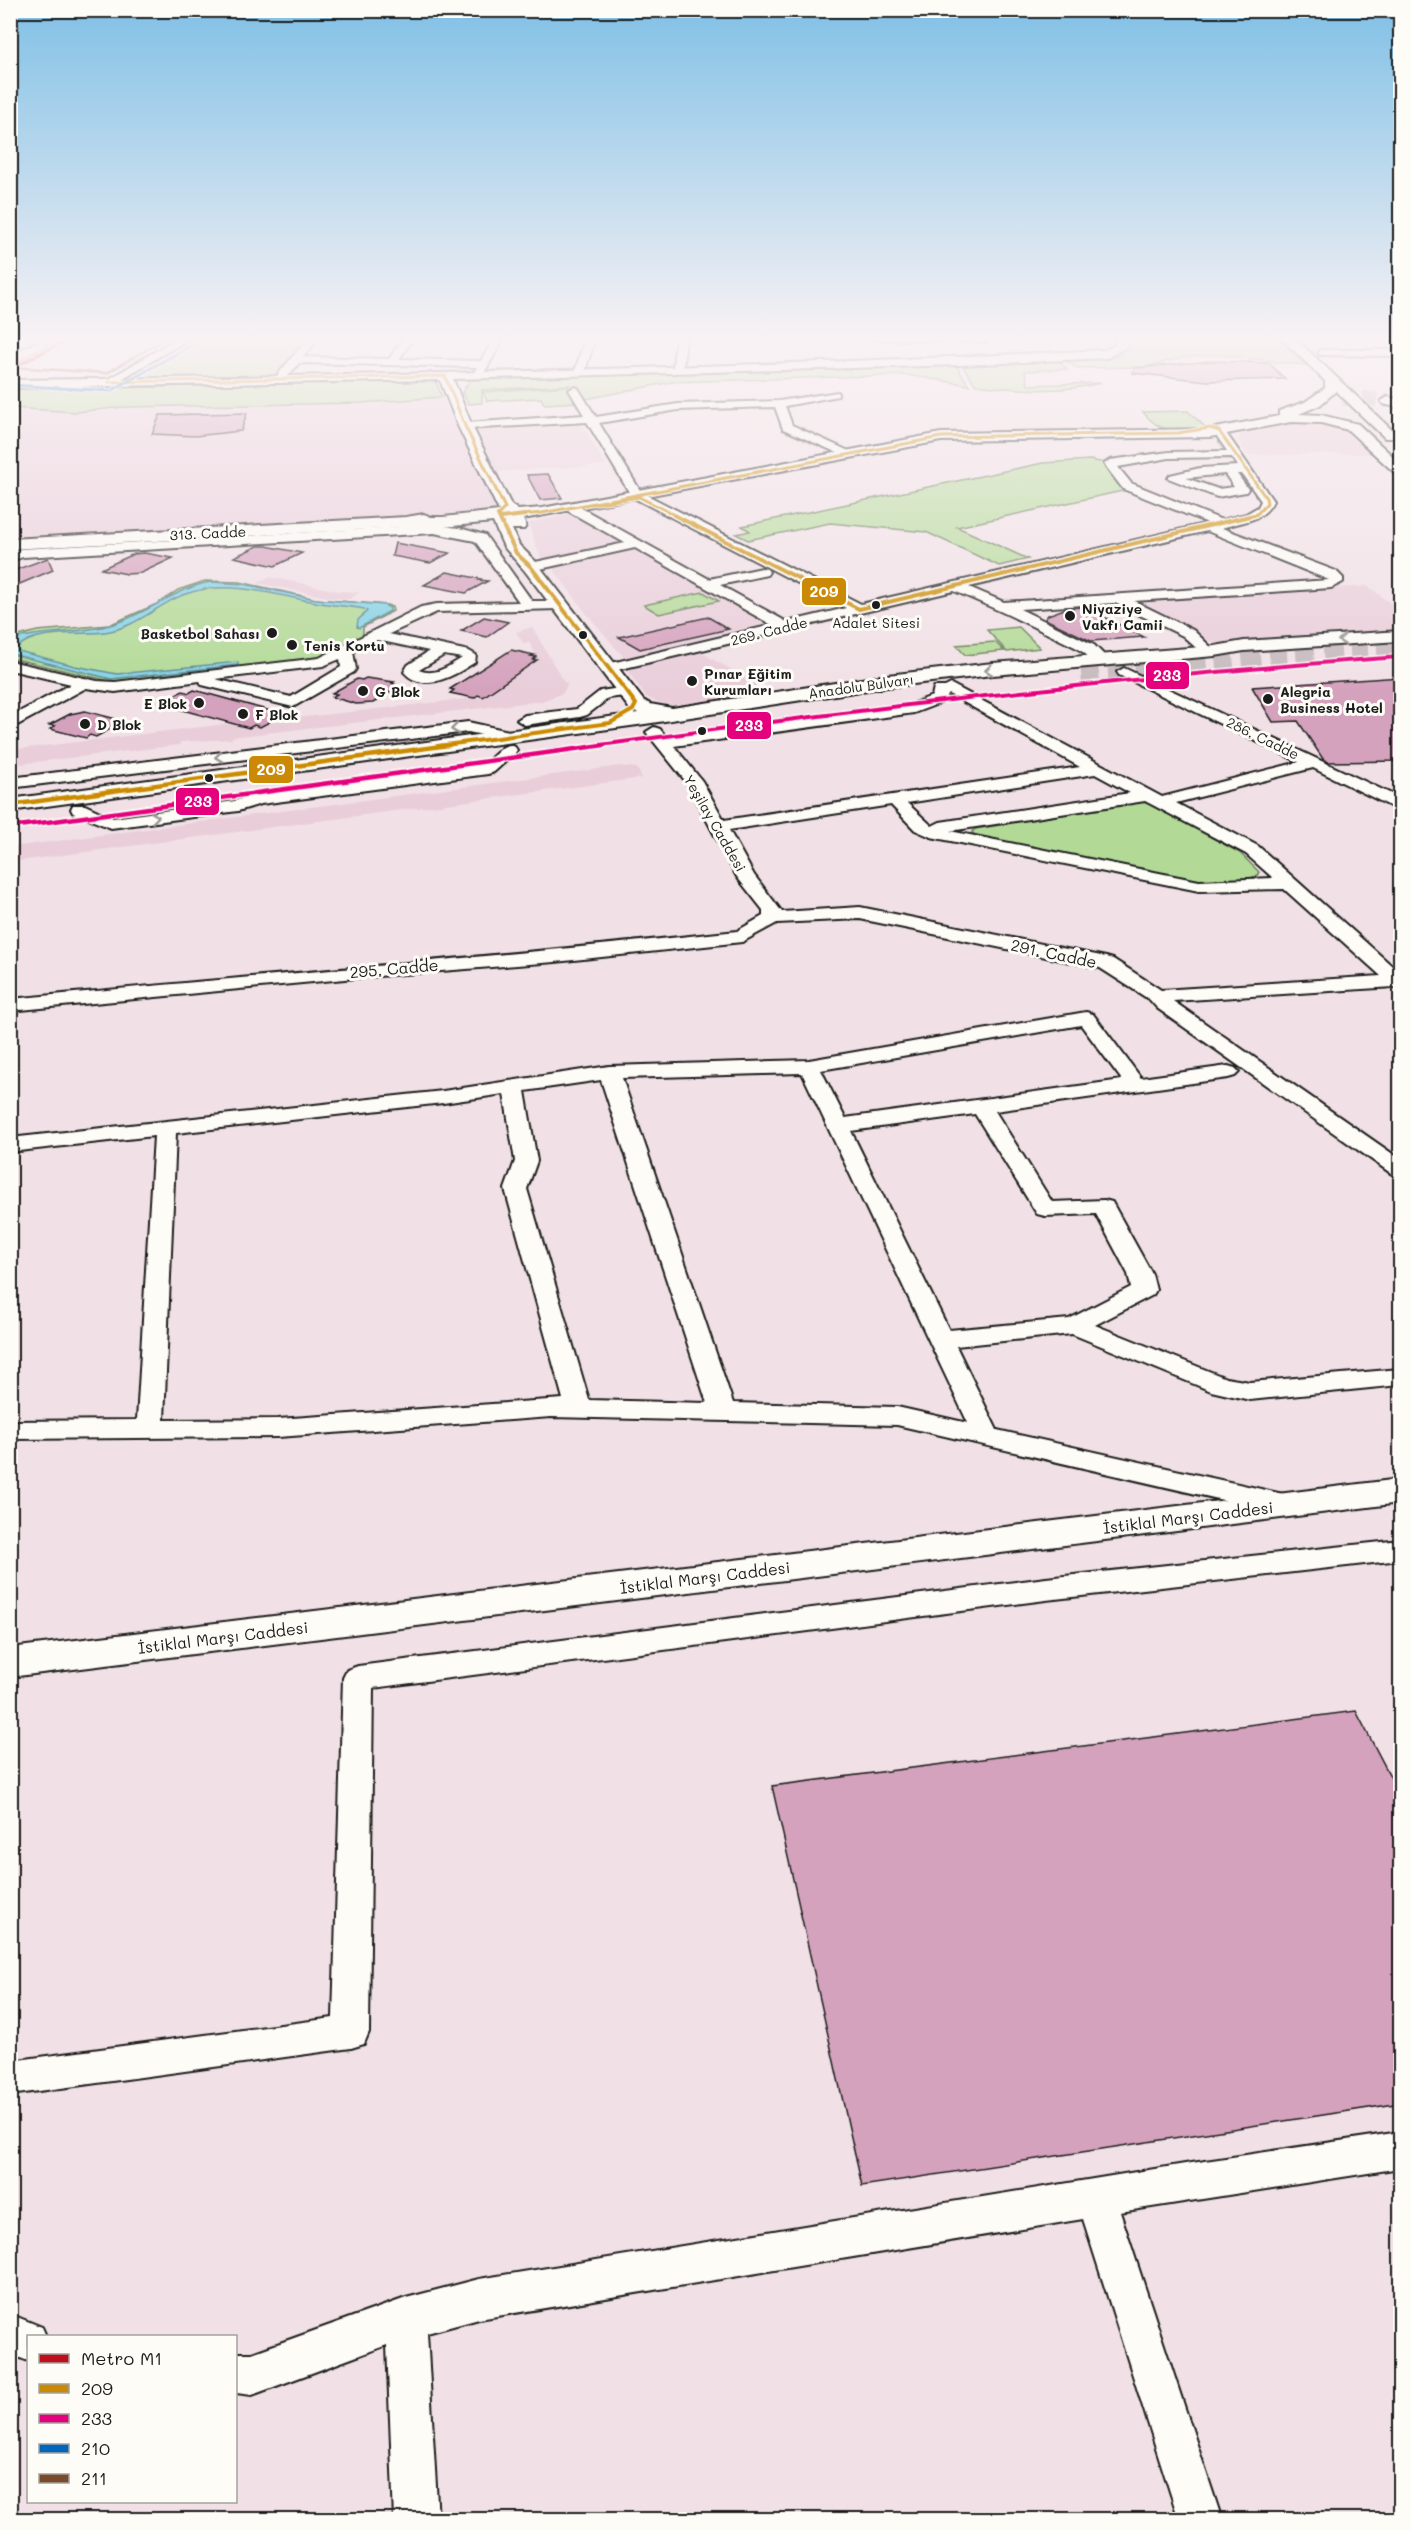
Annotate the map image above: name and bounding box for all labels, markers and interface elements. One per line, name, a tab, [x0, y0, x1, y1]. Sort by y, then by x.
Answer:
street label: 313. Cadde	[169, 522, 247, 544]
line badge: 209	[801, 577, 847, 606]
text: 209	[810, 580, 839, 601]
marker: Adalet Sitesi	[870, 599, 882, 611]
place label: Niyaziye Vakfı Camii	[1082, 599, 1163, 634]
marker: Niyaziye Vakfı Camii	[1063, 609, 1077, 623]
street label: 269. Cadde	[729, 612, 809, 650]
place label: Adalet Sitesi	[832, 613, 920, 632]
place label: Basketbol Sahası	[141, 624, 260, 643]
marker: Basketbol Sahası	[265, 626, 279, 640]
unlabelled marker	[577, 629, 589, 641]
one-way arrow	[1338, 633, 1347, 646]
place label: Tenis Kortu	[304, 636, 385, 655]
marker: Tenis Kortu	[285, 638, 299, 652]
line badge: 233	[1145, 661, 1190, 690]
one-way arrow	[984, 663, 993, 676]
place label: Pınar Eğitim Kurumları	[704, 664, 792, 699]
text: 233	[1153, 664, 1181, 685]
street label: Anadolu Bulvarı	[807, 669, 915, 703]
marker: Pınar Eğitim Kurumları	[685, 674, 699, 688]
place label: G Blok	[375, 682, 420, 701]
place label: Alegria Business Hotel	[1280, 682, 1383, 717]
marker: G Blok	[356, 684, 370, 698]
marker: Alegria Business Hotel	[1261, 692, 1275, 706]
place label: E Blok	[144, 694, 187, 713]
marker: E Blok	[192, 696, 206, 710]
place label: F Blok	[255, 705, 298, 724]
marker: F Blok	[236, 707, 250, 721]
line badge: 233	[726, 711, 772, 740]
street label: 286. Cadde	[1224, 712, 1302, 764]
text: 233	[735, 714, 763, 735]
place label: D Blok	[97, 715, 141, 734]
marker: D Blok	[78, 717, 92, 731]
one-way arrow	[450, 722, 459, 735]
unlabelled marker	[696, 725, 708, 737]
one-way arrow	[215, 751, 224, 763]
line badge: 209	[248, 755, 294, 784]
text: 209	[257, 758, 286, 779]
street label: Yeşilay Caddesi	[679, 771, 751, 875]
unlabelled marker	[203, 772, 215, 784]
line badge: 233	[175, 787, 220, 816]
text: 233	[184, 790, 212, 811]
one-way arrow	[150, 811, 159, 824]
street label: 291. Cadde	[1009, 934, 1099, 972]
street label: 295. Cadde	[349, 954, 439, 982]
street label: İstiklal Marşı Caddesi	[1102, 1496, 1274, 1538]
street label: İstiklal Marşı Caddesi	[619, 1556, 791, 1598]
street label: İstiklal Marşı Caddesi	[137, 1616, 309, 1658]
legend	[27, 2335, 237, 2503]
text: Metro M1	[81, 2346, 162, 2370]
text: 209	[81, 2376, 113, 2400]
text: 233	[81, 2406, 112, 2430]
text: 210	[81, 2436, 110, 2460]
text: 211	[81, 2466, 107, 2490]

